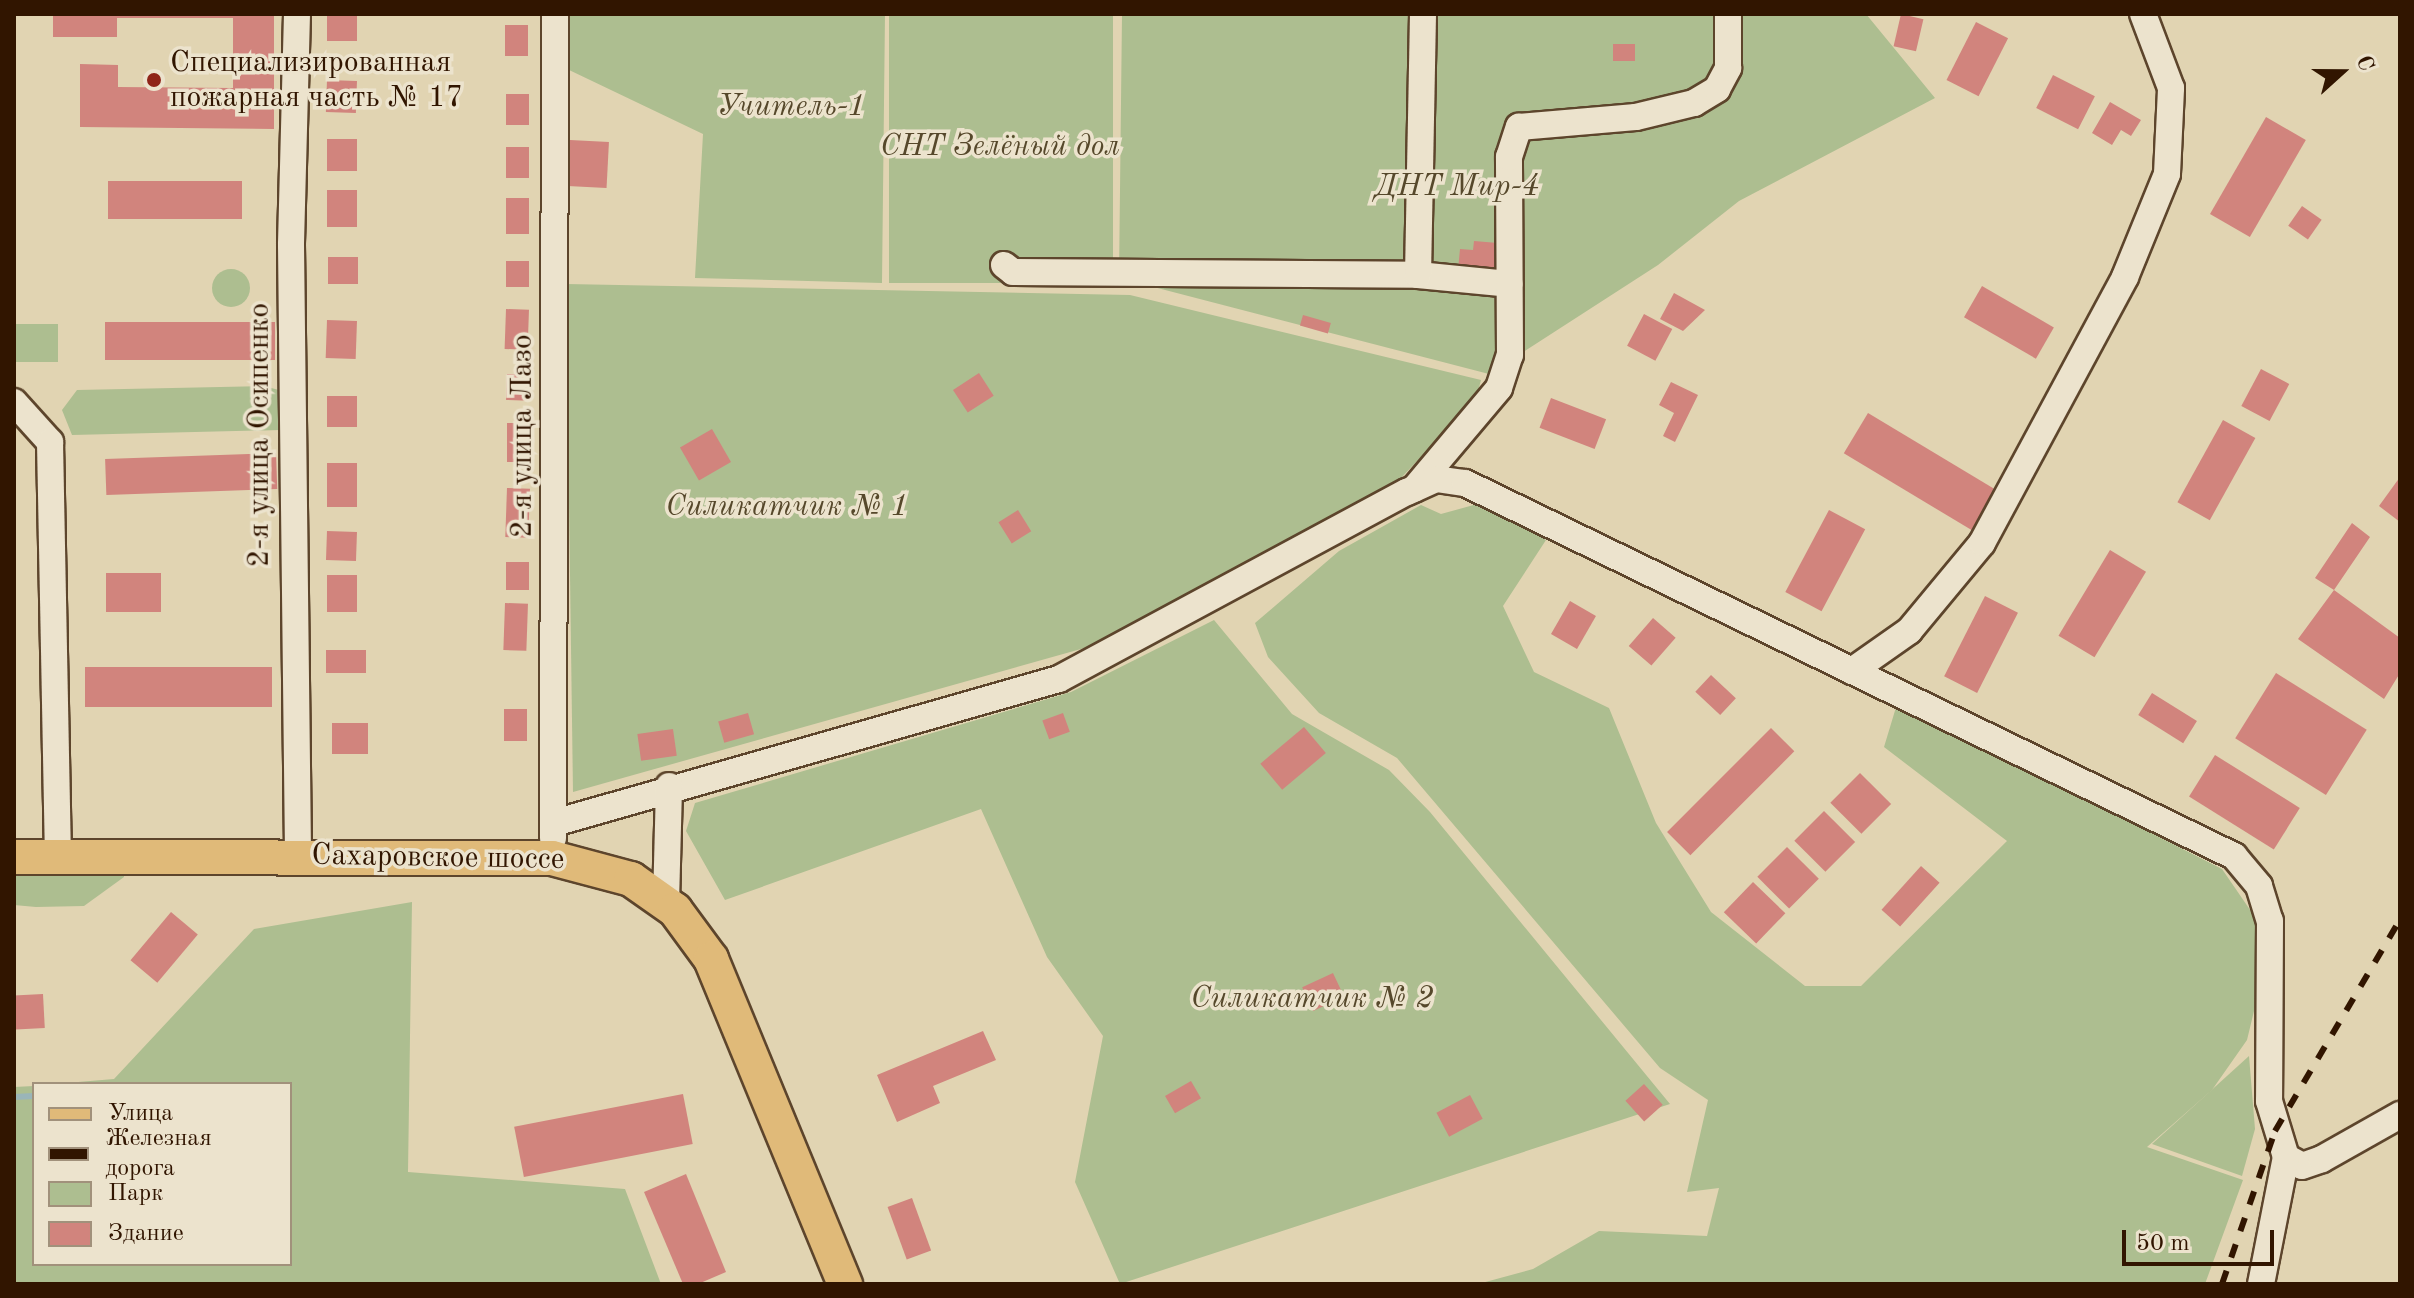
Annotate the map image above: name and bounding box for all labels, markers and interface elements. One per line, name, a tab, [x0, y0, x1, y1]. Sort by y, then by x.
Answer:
north arrow	[2302, 32, 2382, 112]
place label: Специализированная пожарная часть № 17	[170, 45, 463, 116]
text: С	[2352, 53, 2377, 74]
marker: Специализированная пожарная часть № 17	[145, 71, 163, 89]
park label: Учитель-1	[717, 89, 865, 125]
park label: СНТ Зелёный дол	[880, 129, 1120, 165]
park label: ДНТ Мир-4	[1375, 169, 1539, 205]
street label: 2-я улица Осипенко	[242, 303, 278, 567]
street label: 2-я улица Лазо	[505, 334, 541, 538]
park label: Силикатчик № 1	[665, 489, 909, 525]
street label: Сахаровское шоссе	[311, 838, 565, 878]
park label: Силикатчик № 2	[1190, 981, 1434, 1017]
legend	[32, 1082, 292, 1266]
text: Улица	[108, 1102, 173, 1126]
text: Железная дорога	[105, 1127, 212, 1181]
text: Парк	[108, 1182, 163, 1206]
scale bar	[2126, 1214, 2278, 1264]
text: Здание	[108, 1222, 184, 1246]
text: 50 m	[2136, 1232, 2190, 1256]

